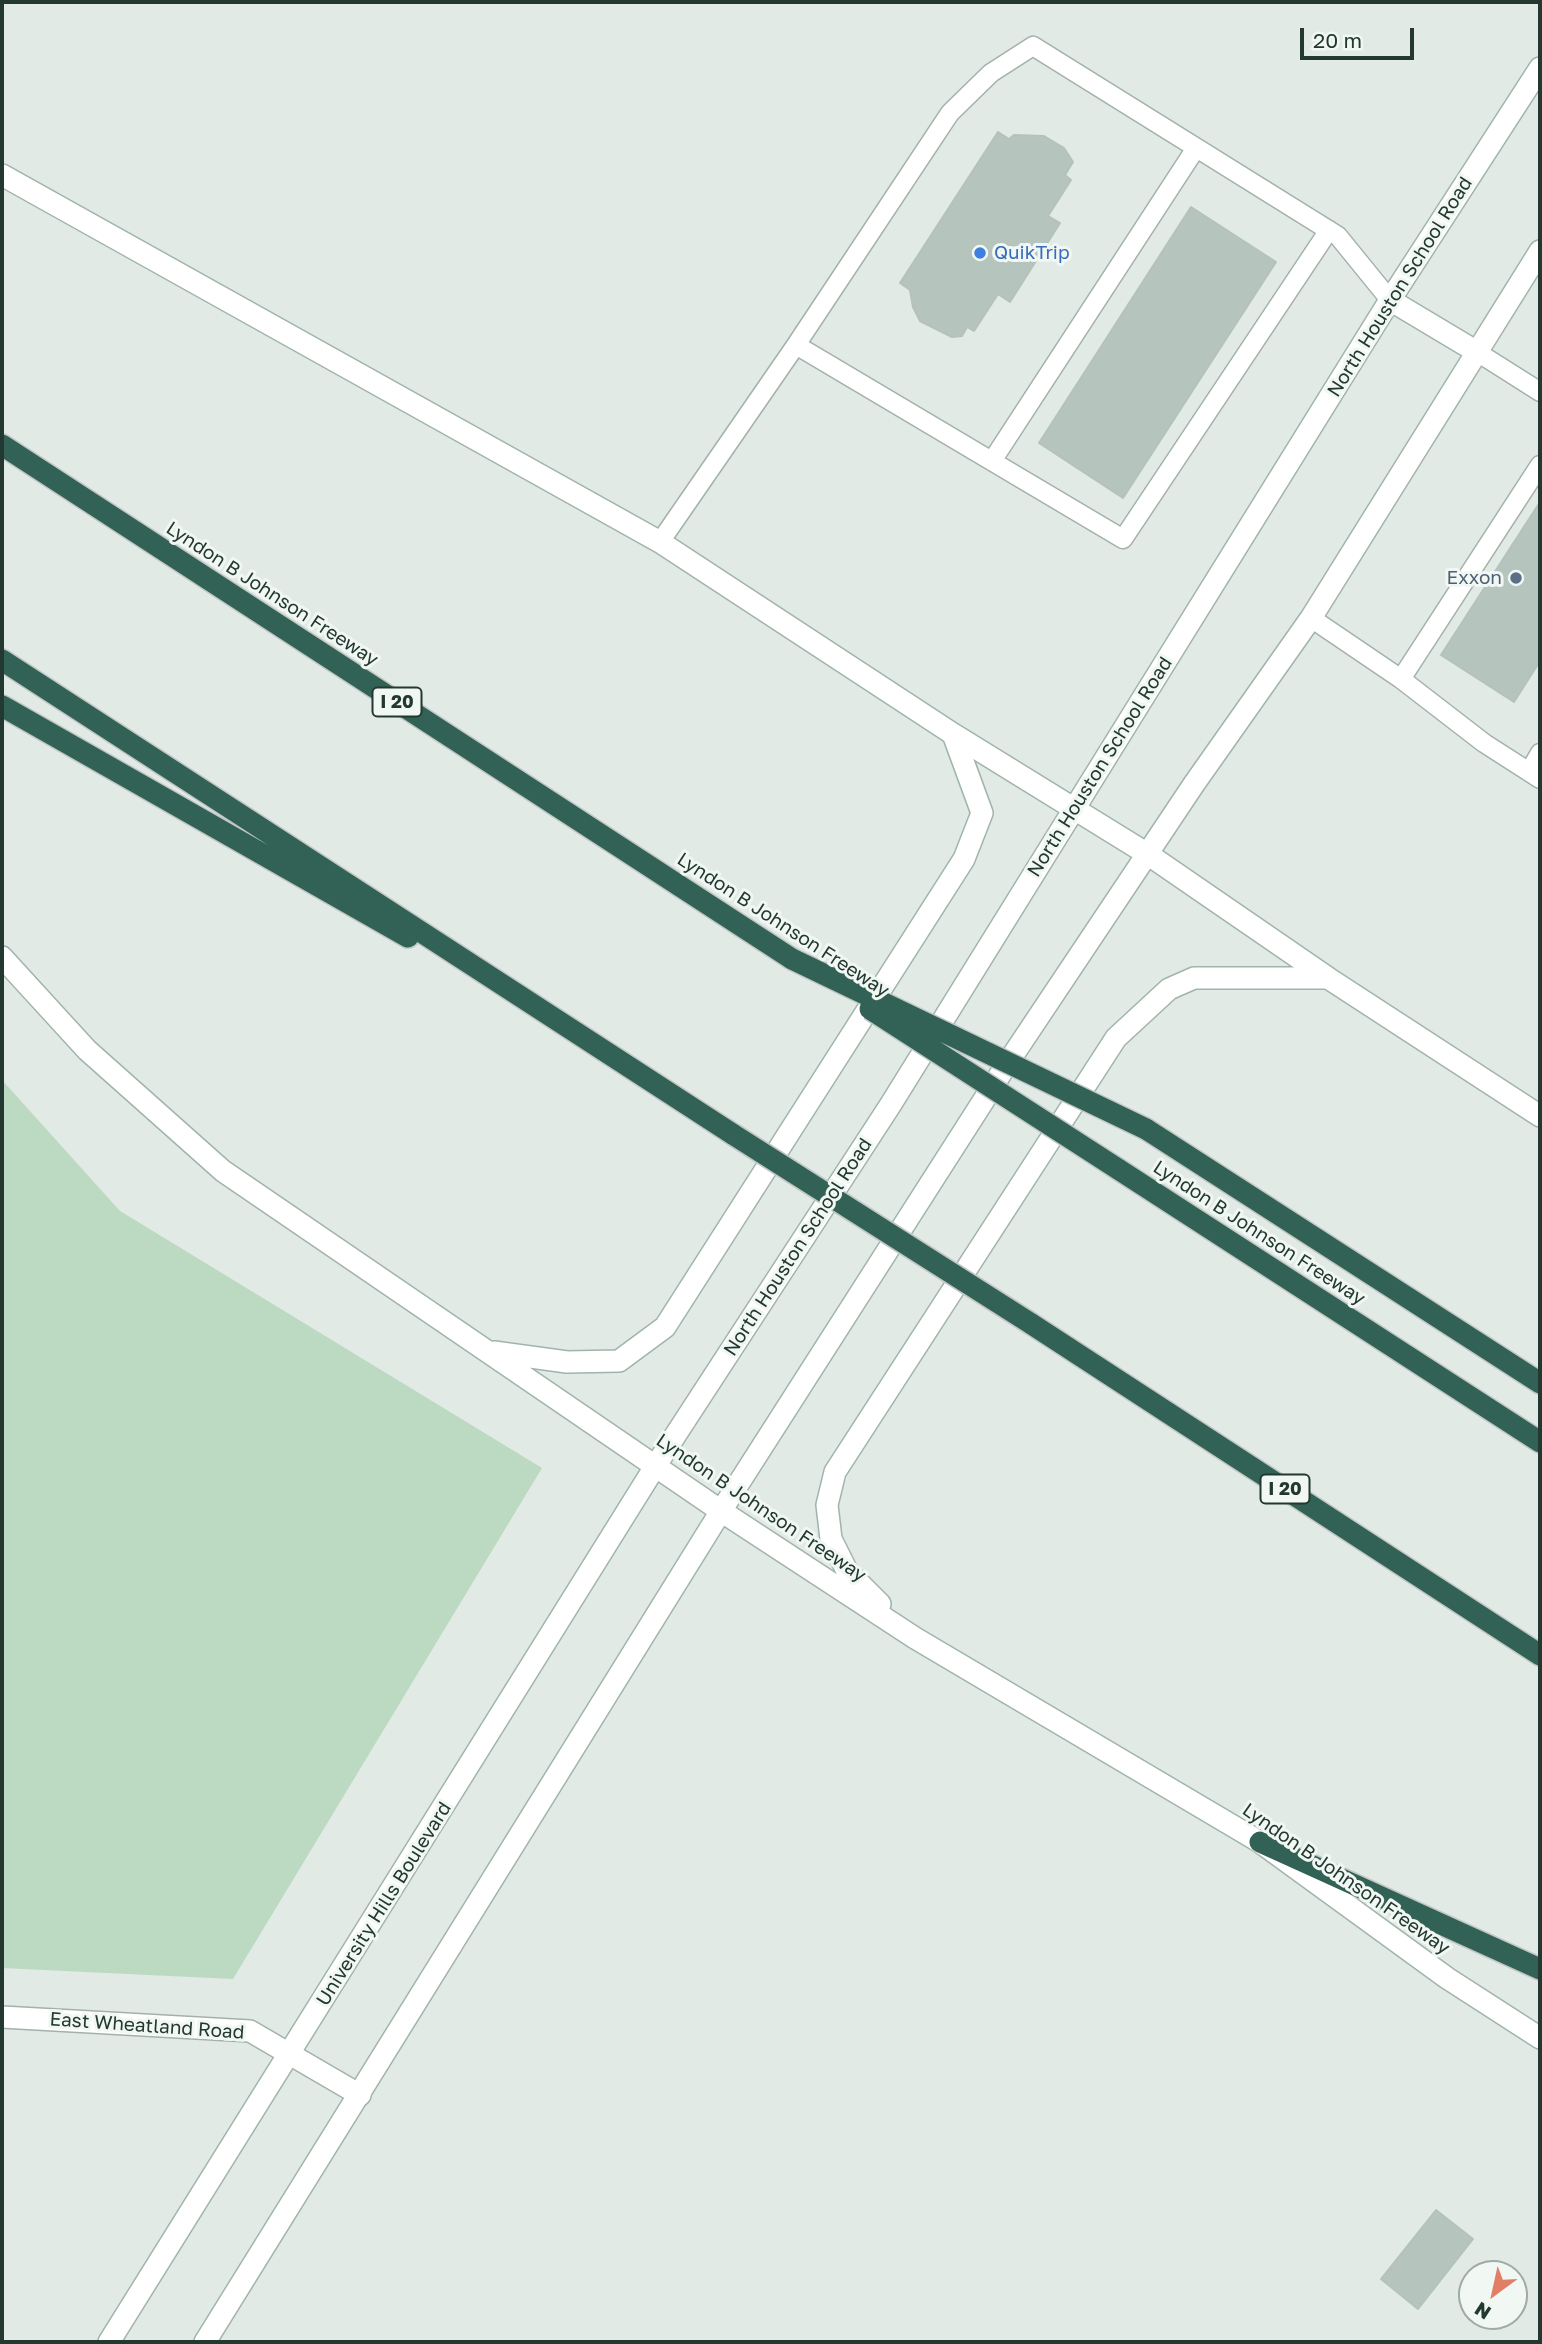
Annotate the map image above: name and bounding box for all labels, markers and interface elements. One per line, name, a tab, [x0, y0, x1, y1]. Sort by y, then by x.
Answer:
scale bar	[1304, 14, 1418, 58]
text: 20 m	[1313, 27, 1362, 53]
street label: North Houston School Road	[1323, 173, 1477, 401]
place label: QuikTrip	[994, 242, 1070, 264]
marker: QuikTrip	[972, 245, 988, 261]
street label: Lyndon B Johnson Freeway	[162, 517, 382, 671]
place label: Exxon	[1447, 567, 1502, 589]
marker: Exxon	[1508, 570, 1524, 586]
street label: North Houston School Road	[1023, 653, 1177, 881]
road number: I 20	[372, 688, 422, 716]
street label: Lyndon B Johnson Freeway	[673, 848, 893, 1002]
street label: North Houston School Road	[719, 1134, 877, 1360]
street label: Lyndon B Johnson Freeway	[1149, 1156, 1369, 1310]
street label: Lyndon B Johnson Freeway	[652, 1429, 870, 1587]
road number: I 20	[1260, 1474, 1310, 1504]
street label: University Hills Boulevard	[312, 1798, 456, 2010]
street label: Lyndon B Johnson Freeway	[1238, 1798, 1454, 1960]
street label: East Wheatland Road	[49, 2008, 245, 2044]
north arrow	[1458, 2260, 1528, 2330]
text: N	[1470, 2298, 1495, 2325]

